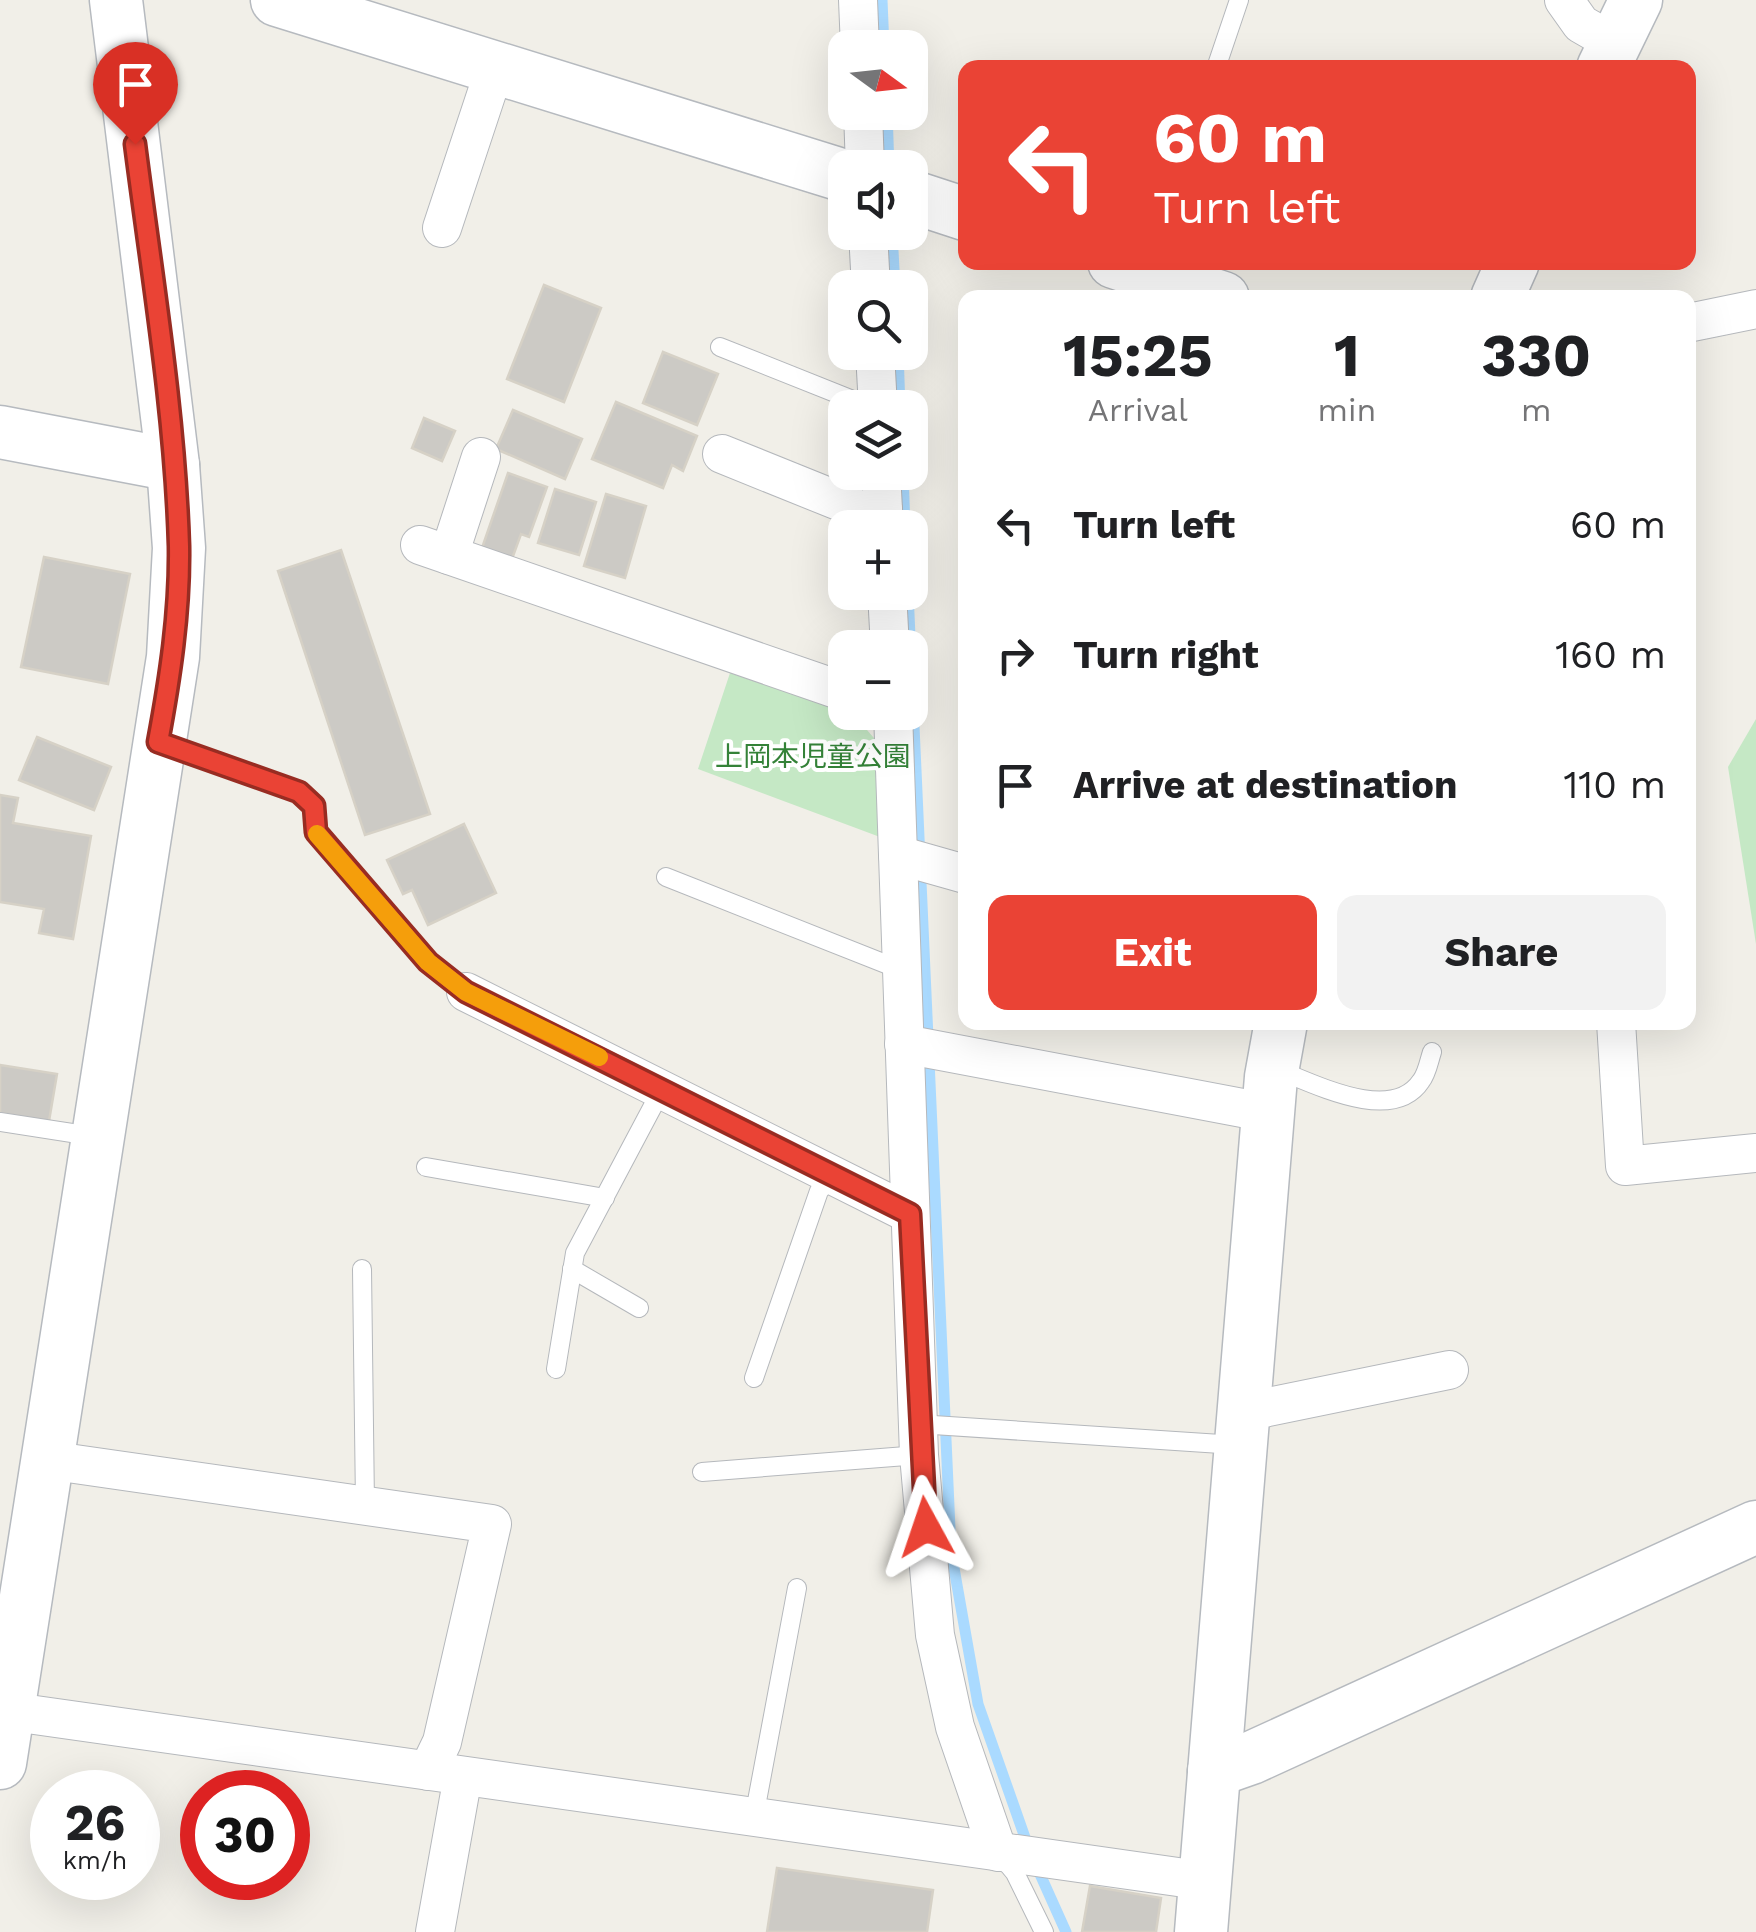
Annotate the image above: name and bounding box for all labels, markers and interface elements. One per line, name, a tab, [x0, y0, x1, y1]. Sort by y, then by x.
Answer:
north arrow	[828, 30, 928, 130]
map controls	[828, 30, 928, 730]
pin	[93, 42, 178, 145]
icon: arrive	[108, 57, 163, 112]
text: 60 m	[1153, 97, 1327, 179]
icon: left	[988, 100, 1118, 230]
button: sound	[828, 150, 928, 250]
text: Turn left	[1153, 181, 1340, 234]
button: search	[828, 270, 928, 370]
text: 15:25	[1063, 320, 1213, 391]
text: 1	[1334, 320, 1360, 391]
text: 330	[1481, 320, 1591, 391]
button: layers	[828, 390, 928, 490]
text: Arrival	[1088, 391, 1188, 429]
text: min	[1318, 391, 1376, 429]
text: m	[1521, 391, 1551, 429]
icon: left	[988, 498, 1043, 553]
text: Turn left	[1073, 503, 1235, 547]
text: 60 m	[1570, 503, 1666, 547]
button: +	[828, 510, 928, 610]
icon: right	[988, 628, 1043, 683]
button: −	[828, 630, 928, 730]
text: Turn right	[1073, 633, 1259, 677]
text: 160 m	[1555, 633, 1666, 677]
park label: 上岡本児童公園	[715, 740, 911, 773]
icon: arrive	[988, 758, 1043, 813]
text: Arrive at destination	[1073, 763, 1458, 807]
text: 110 m	[1564, 763, 1666, 807]
button: Exit	[988, 895, 1317, 1010]
button: Share	[1337, 895, 1666, 1010]
position arrow	[874, 1475, 978, 1579]
speed limit sign: 30	[180, 1770, 310, 1900]
text: 26	[65, 1793, 125, 1852]
text: km/h	[63, 1846, 127, 1875]

